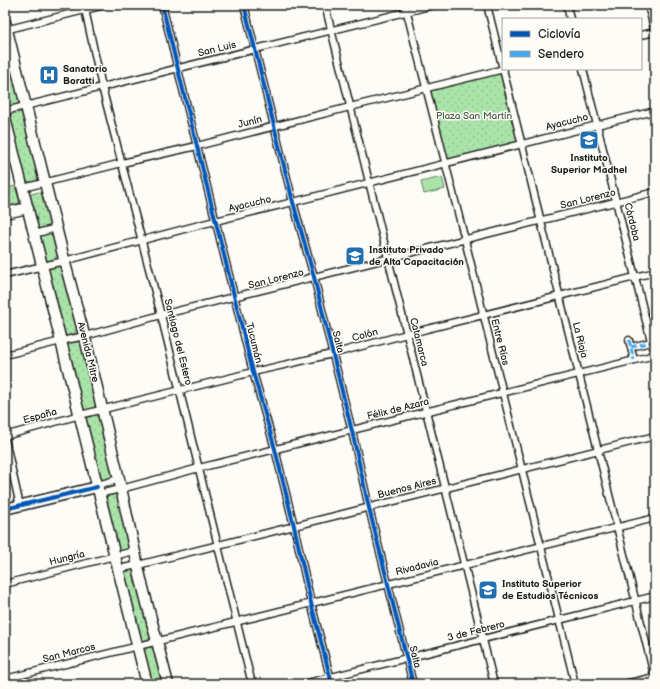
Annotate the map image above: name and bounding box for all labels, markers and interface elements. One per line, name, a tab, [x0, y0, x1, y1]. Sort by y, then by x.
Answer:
legend	[502, 18, 642, 70]
text: Ciclovía	[538, 27, 581, 42]
street label: San Luis	[197, 38, 237, 59]
text: Sendero	[538, 47, 584, 62]
place label: Sanatorio Boratti	[63, 63, 107, 87]
hospital icon: Sanatorio Boratti	[38, 64, 60, 86]
park label: Plaza San Martín	[436, 110, 512, 122]
street label: Ayacucho	[545, 111, 590, 133]
street label: Junín	[237, 113, 264, 131]
school or university icon: Instituto Superior Madhel	[578, 129, 600, 151]
place label: Instituto Superior Madhel	[551, 152, 627, 176]
street label: San Lorenzo	[559, 186, 617, 212]
street label: Ayacucho	[228, 193, 273, 215]
street label: Córdoba	[621, 202, 643, 243]
place label: Instituto Privado de Alta Capacitación	[369, 244, 464, 268]
school or university icon: Instituto Privado de Alta Capacitación	[344, 245, 366, 267]
street label: San Lorenzo	[247, 266, 305, 292]
street label: Santiago del Estero	[161, 298, 195, 387]
street label: Catamarca	[407, 317, 431, 368]
street label: Entre Ríos	[488, 318, 512, 367]
street label: Avenida Mitre	[75, 321, 101, 384]
street label: La Rioja	[570, 321, 590, 360]
street label: Tucumán	[243, 322, 265, 365]
street label: Colón	[351, 326, 380, 344]
street label: Salta	[329, 330, 347, 355]
street label: Félix de Azara	[366, 395, 431, 423]
street label: España	[22, 405, 58, 426]
street label: Buenos Aires	[376, 475, 438, 501]
street label: Hungría	[48, 548, 86, 568]
street label: Rivadavia	[394, 556, 440, 578]
place label: Instituto Superior de Estudios Técnicos	[502, 578, 598, 602]
school or university icon: Instituto Superior de Estudios Técnicos	[477, 579, 499, 601]
street label: 3 de Febrero	[446, 618, 506, 644]
street label: San Marcos	[41, 641, 97, 665]
street label: Salta	[406, 645, 424, 670]

